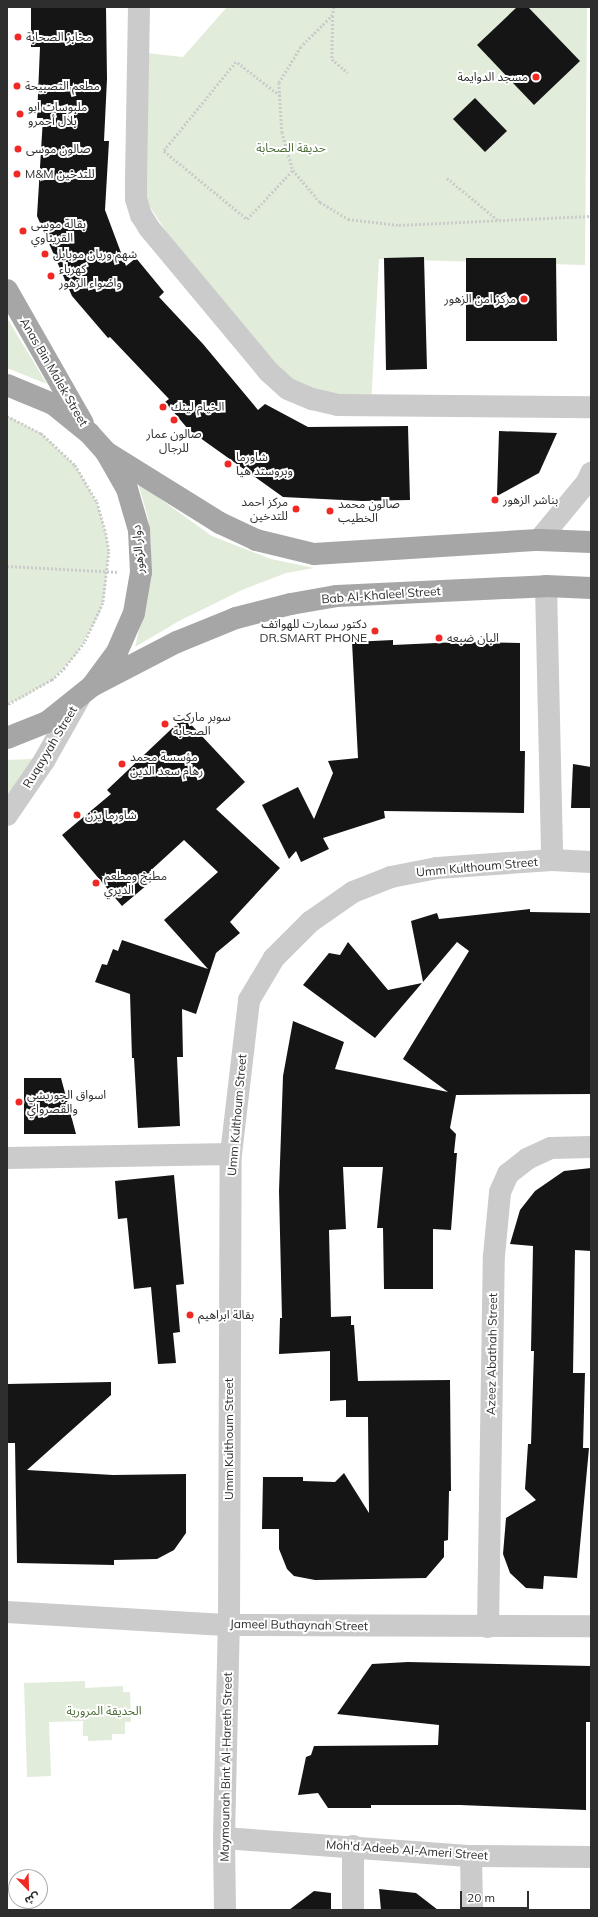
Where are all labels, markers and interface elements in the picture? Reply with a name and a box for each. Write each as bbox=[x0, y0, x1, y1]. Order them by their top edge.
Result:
place label: مخابز الصحابة bbox=[26, 30, 92, 44]
marker: مخابز الصحابة bbox=[13, 32, 23, 42]
place label: مسجد الدوايمة bbox=[457, 70, 528, 84]
marker: مسجد الدوايمة bbox=[531, 72, 541, 82]
place label: مطعم التصبيحة bbox=[25, 79, 100, 93]
marker: مطعم التصبيحة bbox=[12, 81, 22, 91]
place label: ملبوسات ابو بلال أحمرو bbox=[28, 100, 87, 128]
marker: ملبوسات ابو بلال أحمرو bbox=[15, 109, 25, 119]
park label: حديقة الصحابة bbox=[256, 141, 326, 155]
place label: صالون موسى bbox=[26, 142, 91, 156]
marker: صالون موسى bbox=[13, 144, 23, 154]
place label: M&M للتدخين bbox=[25, 167, 95, 181]
marker: M&M للتدخين bbox=[12, 169, 22, 179]
place label: بقالة موسى القريناوي bbox=[31, 217, 86, 245]
marker: بقالة موسى القريناوي bbox=[18, 226, 28, 236]
place label: شهم وريان موبايل bbox=[53, 247, 137, 261]
marker: شهم وريان موبايل bbox=[40, 249, 50, 259]
place label: كهرباء واضواء الزهور bbox=[59, 262, 122, 290]
marker: كهرباء واضواء الزهور bbox=[46, 271, 56, 281]
place label: مركز امن الزهور bbox=[444, 292, 516, 306]
marker: مركز امن الزهور bbox=[519, 294, 529, 304]
street label: Anas Bin Malek Street bbox=[17, 315, 91, 429]
place label: الخيام لينك bbox=[171, 400, 224, 414]
marker: الخيام لينك bbox=[158, 402, 168, 412]
marker: صالون عمار للرجال bbox=[169, 415, 179, 425]
place label: صالون عمار للرجال bbox=[146, 427, 202, 455]
place label: شاورما وبروستد هيا bbox=[236, 450, 293, 478]
marker: شاورما وبروستد هيا bbox=[223, 459, 233, 469]
place label: بناشر الزهور bbox=[503, 493, 558, 507]
place label: مركز احمد للتدخين bbox=[241, 495, 288, 523]
marker: بناشر الزهور bbox=[490, 495, 500, 505]
place label: صالون محمد الخطيب bbox=[338, 497, 400, 525]
marker: مركز احمد للتدخين bbox=[291, 504, 301, 514]
marker: صالون محمد الخطيب bbox=[325, 506, 335, 516]
street label: دوار الزهور bbox=[129, 524, 147, 574]
street label: Bab Al-Khaleel Street bbox=[321, 584, 441, 606]
place label: دكتور سمارت للهواتف DR.SMART PHONE bbox=[259, 617, 367, 645]
marker: دكتور سمارت للهواتف DR.SMART PHONE bbox=[370, 626, 380, 636]
place label: البان ضبعه bbox=[447, 631, 499, 645]
marker: البان ضبعه bbox=[434, 633, 444, 643]
street label: Ruqayyah Street bbox=[20, 703, 80, 791]
place label: سوبر ماركت الصحابة bbox=[173, 710, 231, 738]
marker: سوبر ماركت الصحابة bbox=[160, 719, 170, 729]
place label: مؤسسة محمد رهام سعد الدين bbox=[130, 750, 203, 778]
marker: مؤسسة محمد رهام سعد الدين bbox=[117, 759, 127, 769]
place label: شاورما يزن bbox=[85, 808, 137, 822]
marker: شاورما يزن bbox=[72, 810, 82, 820]
street label: Umm Kulthoum Street bbox=[416, 855, 538, 879]
place label: مطبخ ومطعم الديري bbox=[104, 869, 167, 897]
marker: مطبخ ومطعم الديري bbox=[91, 878, 101, 888]
street label: Umm Kulthoum Street bbox=[225, 1054, 249, 1176]
place label: اسواق الجوريشي والقصرواي bbox=[27, 1088, 106, 1116]
marker: اسواق الجوريشي والقصرواي bbox=[14, 1097, 24, 1107]
street label: Azeez Abathah Street bbox=[484, 1293, 500, 1415]
place label: بقالة ابراهيم bbox=[198, 1308, 254, 1322]
marker: بقالة ابراهيم bbox=[185, 1310, 195, 1320]
street label: Umm Kulthoum Street bbox=[222, 1378, 236, 1500]
street label: Jameel Buthaynah Street bbox=[230, 1617, 368, 1633]
street label: Maymounah Bint Al-Hareth Street bbox=[217, 1672, 235, 1862]
park label: الحديقة المرورية bbox=[67, 1704, 141, 1718]
street label: Moh'd Adeeb Al-Ameri Street bbox=[325, 1837, 489, 1863]
north arrow bbox=[8, 1869, 48, 1909]
scale bar bbox=[462, 1883, 531, 1909]
text: ش bbox=[23, 1890, 42, 1909]
text: 20 m bbox=[467, 1890, 495, 1905]

